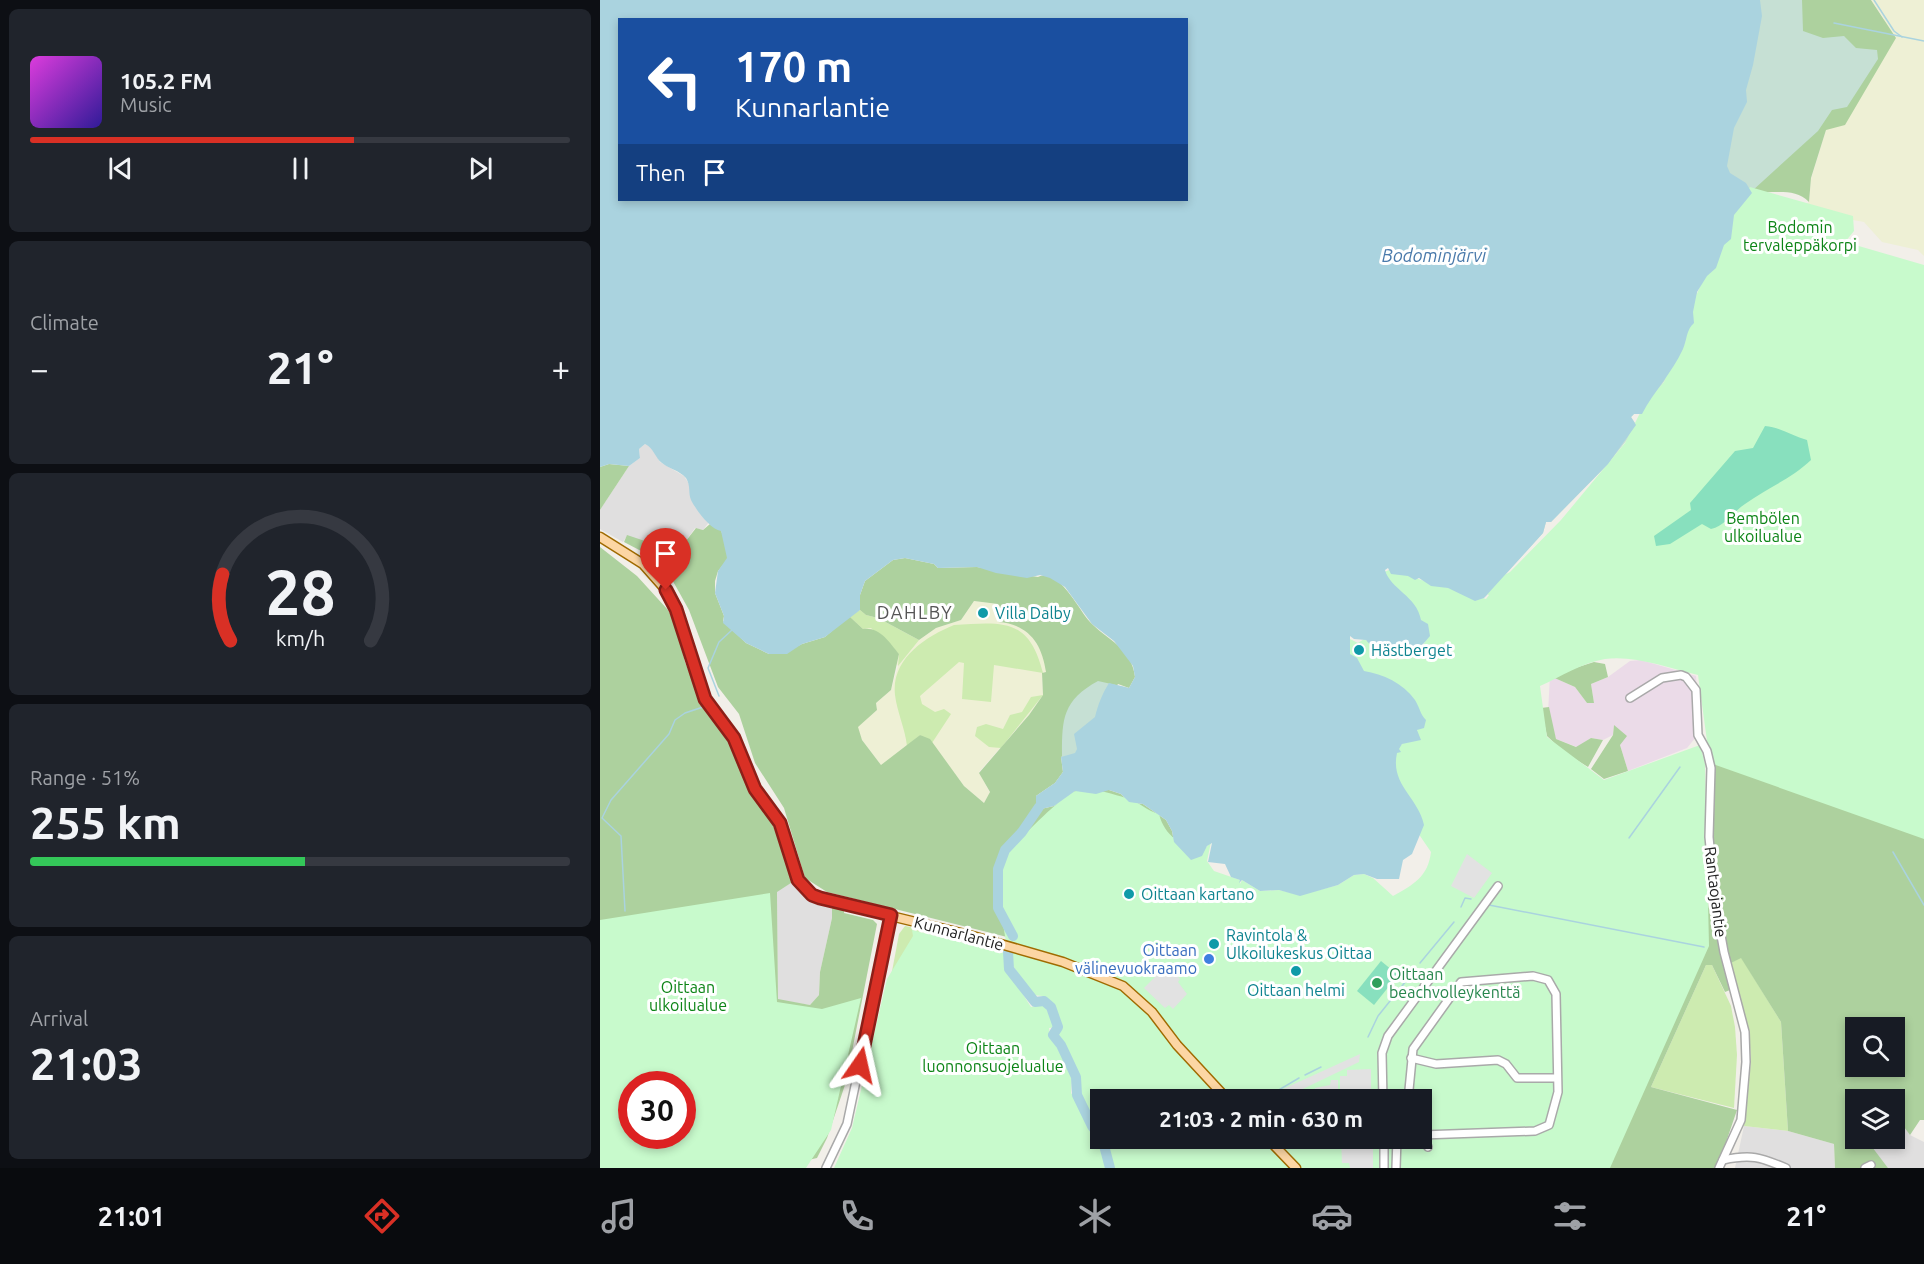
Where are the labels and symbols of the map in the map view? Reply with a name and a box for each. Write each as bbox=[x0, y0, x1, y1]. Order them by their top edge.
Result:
park label: Bodomin tervaleppäkorpi bbox=[1743, 218, 1857, 254]
water label: Bodominjärvi bbox=[1382, 245, 1487, 265]
park label: Bembölen ulkoilualue bbox=[1724, 509, 1802, 545]
pin bbox=[640, 528, 691, 590]
district label: DAHLBY bbox=[877, 602, 953, 622]
place label: Villa Dalby bbox=[995, 604, 1071, 622]
marker: Villa Dalby bbox=[976, 606, 990, 620]
place label: Hästberget bbox=[1371, 641, 1453, 659]
marker: Hästberget bbox=[1352, 643, 1366, 657]
street label: Rantaojantie bbox=[1701, 846, 1731, 938]
place label: Oittaan kartano bbox=[1141, 885, 1254, 903]
marker: Oittaan kartano bbox=[1122, 887, 1136, 901]
street label: Kunnarlantie bbox=[912, 912, 1006, 954]
place label: Ravintola & Ulkoilukeskus Oittaa bbox=[1226, 926, 1372, 962]
marker: Ravintola & Ulkoilukeskus Oittaa bbox=[1207, 937, 1221, 951]
place label: Oittaan välinevuokraamo bbox=[1075, 941, 1197, 977]
marker: Oittaan välinevuokraamo bbox=[1202, 952, 1216, 966]
marker: Oittaan helmi bbox=[1289, 964, 1303, 978]
place label: Oittaan beachvolleykenttä bbox=[1389, 965, 1521, 1001]
marker: Oittaan beachvolleykenttä bbox=[1370, 976, 1384, 990]
park label: Oittaan ulkoilualue bbox=[649, 978, 727, 1014]
place label: Oittaan helmi bbox=[1247, 981, 1345, 999]
position arrow bbox=[828, 1033, 892, 1097]
park label: Oittaan luonnonsuojelualue bbox=[922, 1039, 1064, 1075]
speed limit sign: 30 bbox=[618, 1071, 696, 1149]

